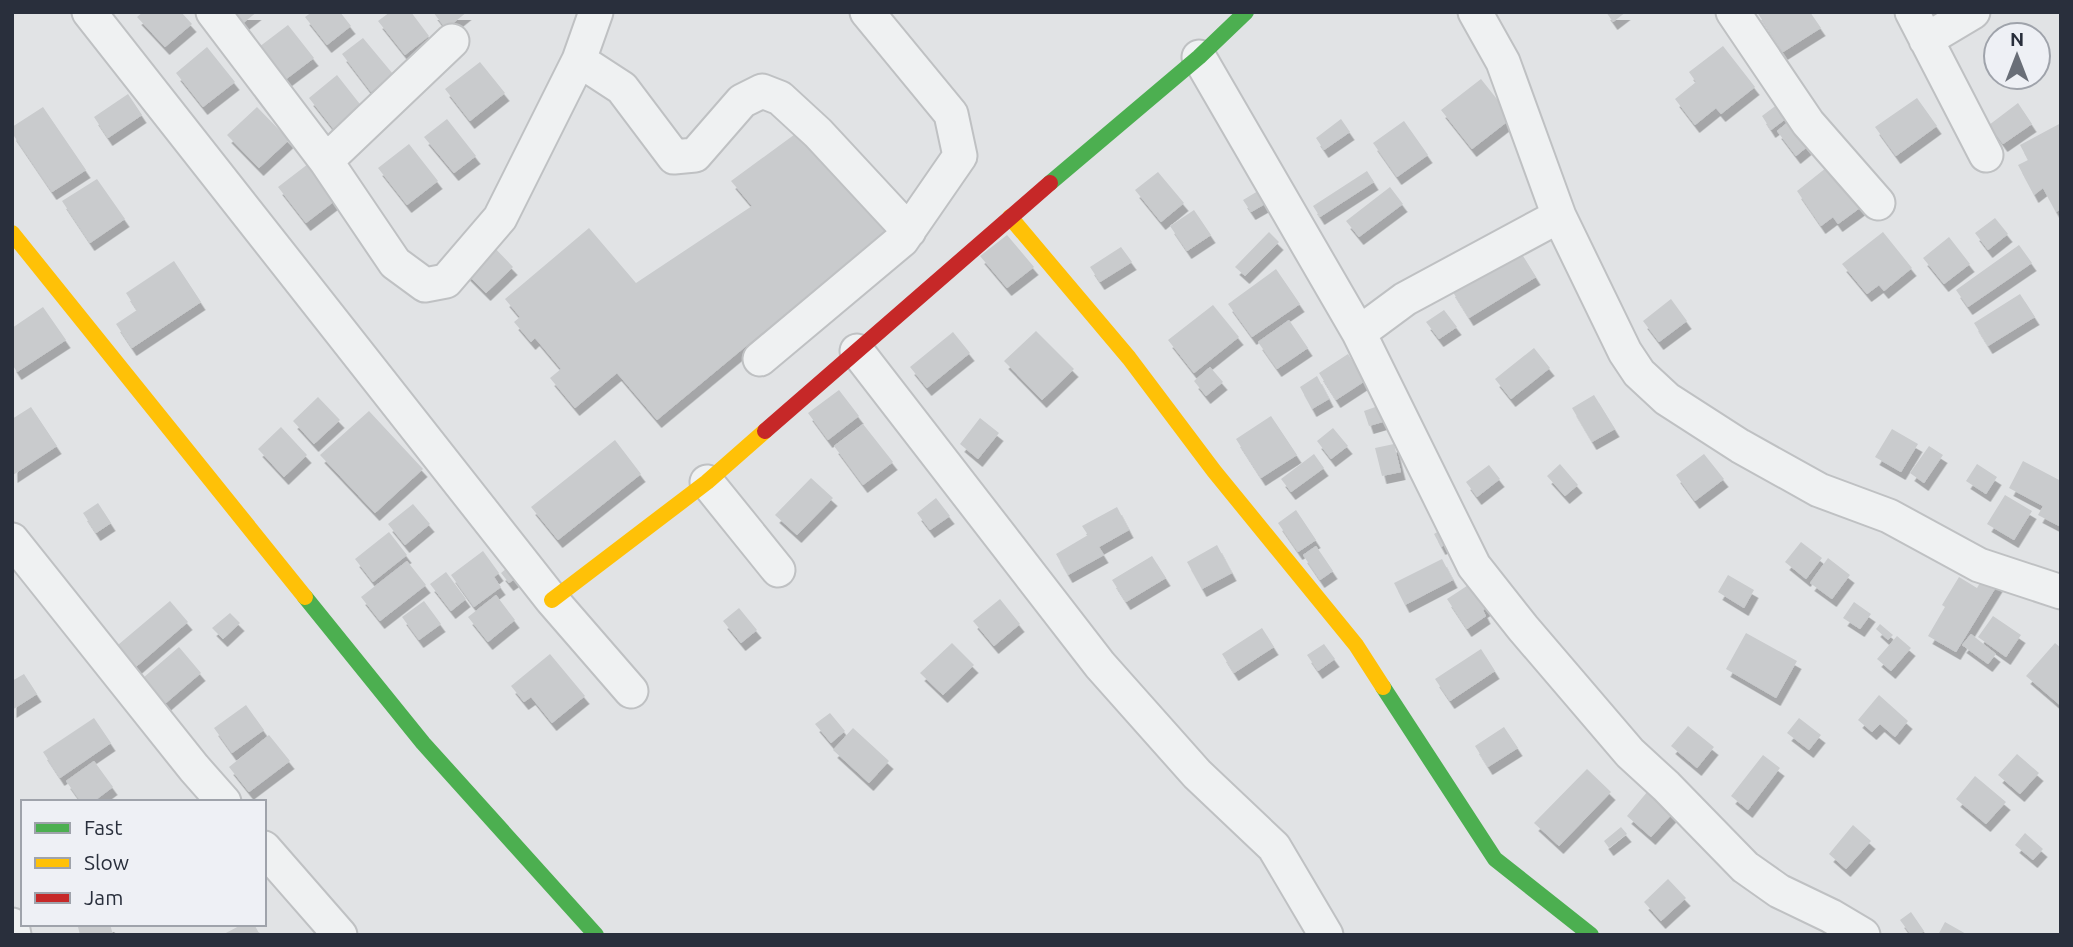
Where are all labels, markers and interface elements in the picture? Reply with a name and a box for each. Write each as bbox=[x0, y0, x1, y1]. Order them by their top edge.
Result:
north arrow bbox=[1982, 21, 2052, 91]
text: N bbox=[2010, 28, 2024, 50]
legend bbox=[21, 800, 266, 926]
text: Fast bbox=[84, 815, 122, 839]
text: Slow bbox=[84, 850, 129, 874]
text: Jam bbox=[84, 885, 123, 909]

